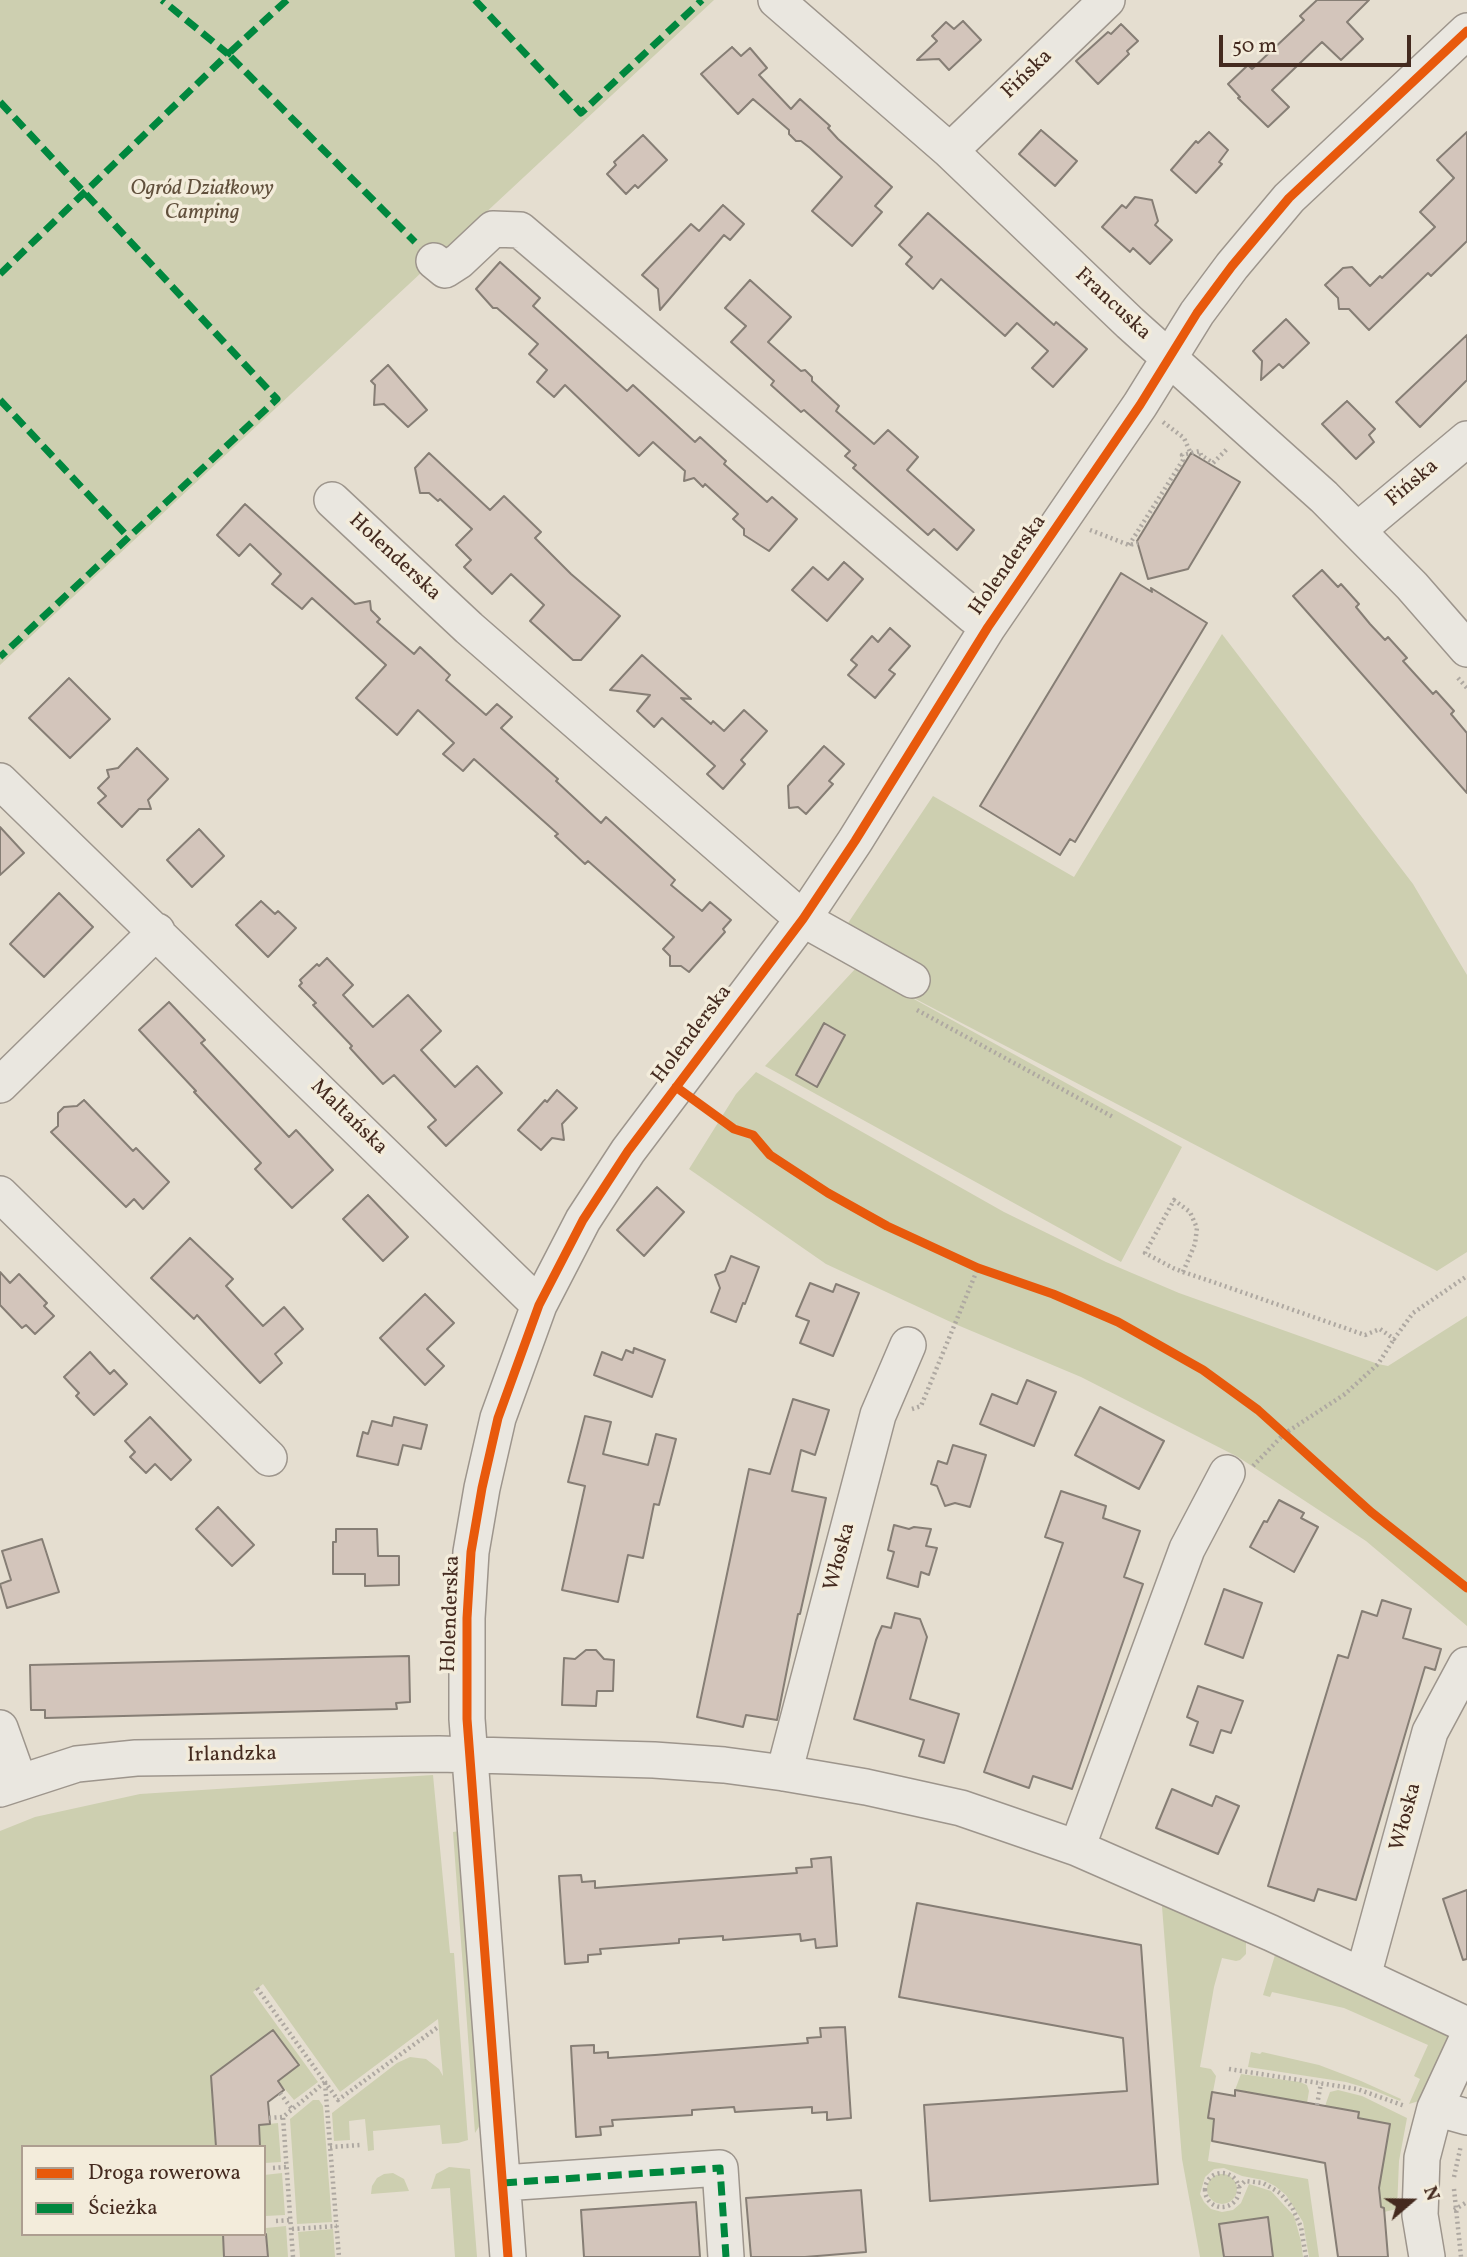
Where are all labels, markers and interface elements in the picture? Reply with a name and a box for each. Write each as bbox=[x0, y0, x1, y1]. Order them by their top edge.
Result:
scale bar bbox=[1222, 21, 1414, 65]
text: 50 m bbox=[1232, 32, 1277, 61]
street label: Fińska bbox=[997, 45, 1059, 105]
park label: Ogród Działkowy Camping bbox=[130, 177, 274, 227]
street label: Francuska bbox=[1069, 263, 1155, 347]
street label: Fińska bbox=[1382, 455, 1444, 513]
street label: Holenderska bbox=[343, 509, 445, 607]
street label: Holenderska bbox=[965, 511, 1053, 621]
street label: Holenderska bbox=[648, 981, 738, 1089]
street label: Maltańska bbox=[304, 1075, 392, 1161]
street label: Włoska bbox=[820, 1520, 862, 1594]
street label: Holenderska bbox=[437, 1555, 467, 1673]
street label: Irlandzka bbox=[187, 1743, 277, 1769]
street label: Włoska bbox=[1386, 1780, 1428, 1854]
legend bbox=[21, 2145, 266, 2236]
text: Droga rowerowa bbox=[88, 2159, 241, 2188]
north arrow bbox=[1376, 2166, 1446, 2236]
text: N bbox=[1416, 2183, 1445, 2205]
text: Ścieżka bbox=[88, 2194, 158, 2223]

